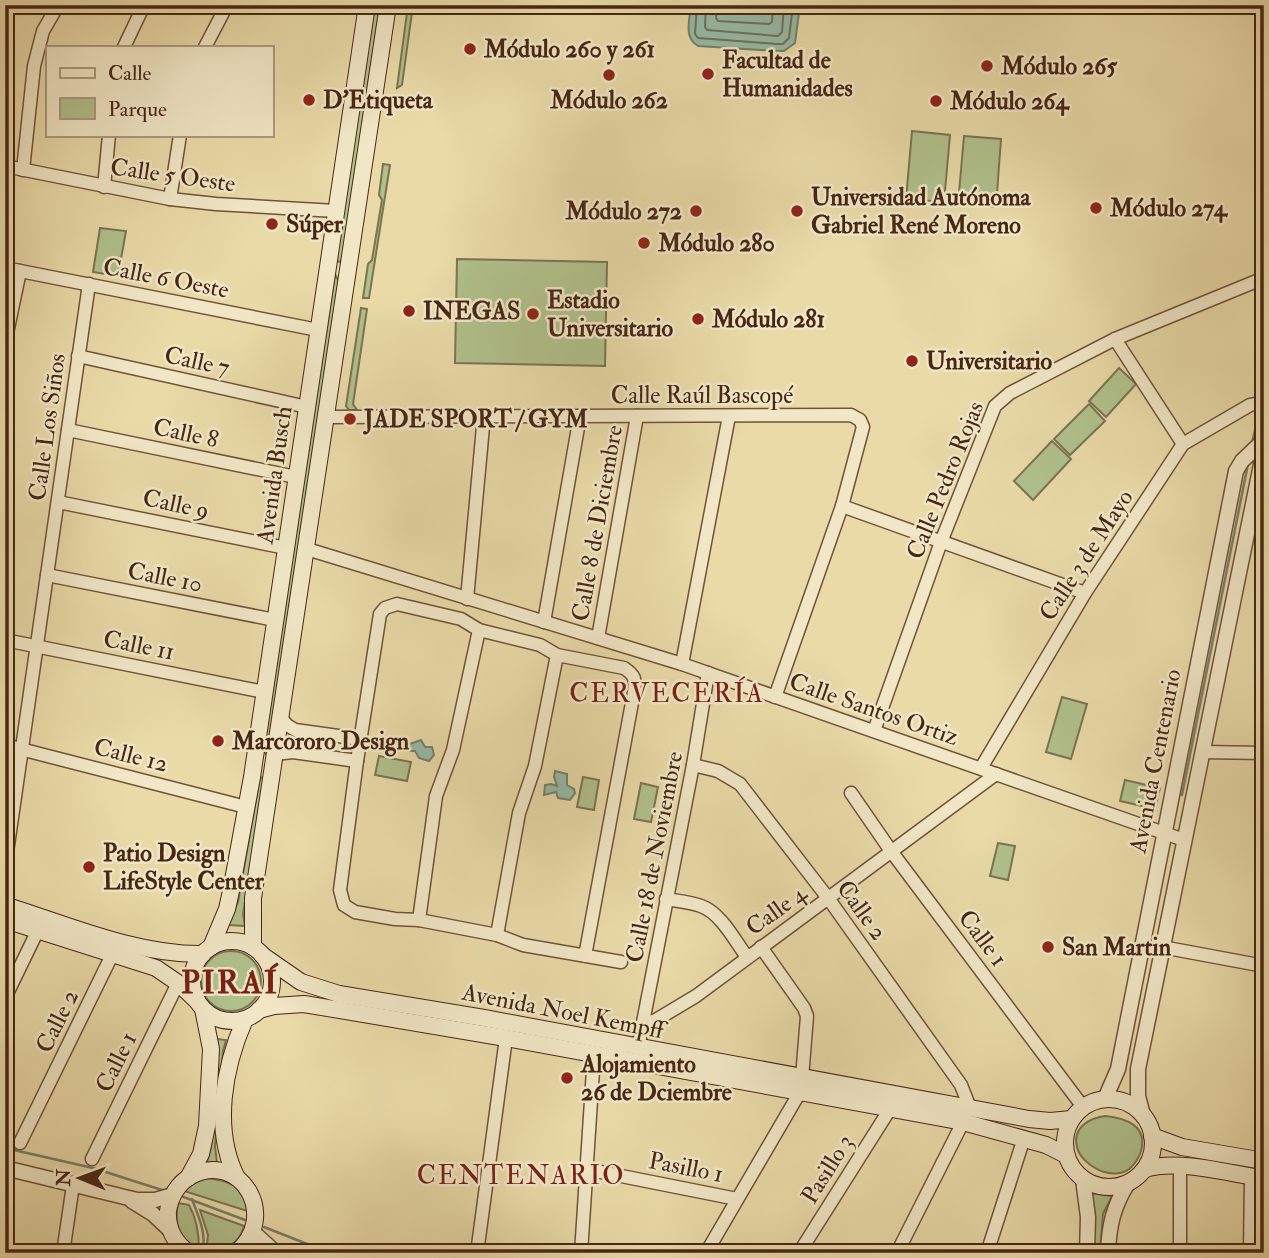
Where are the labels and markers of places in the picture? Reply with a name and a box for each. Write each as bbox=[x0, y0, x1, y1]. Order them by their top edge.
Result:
place label: Módulo 260 y 261 bbox=[483, 34, 655, 65]
marker: Módulo 260 y 261 bbox=[462, 41, 478, 57]
place label: Facultad de Humanidades bbox=[722, 45, 853, 104]
place label: Módulo 265 bbox=[1000, 51, 1117, 82]
marker: Módulo 265 bbox=[979, 58, 995, 74]
marker: Facultad de Humanidades bbox=[700, 66, 716, 82]
marker: Módulo 262 bbox=[601, 67, 617, 83]
place label: D'Etiqueta bbox=[323, 85, 434, 116]
place label: Módulo 262 bbox=[549, 85, 668, 116]
place label: Módulo 264 bbox=[949, 86, 1070, 117]
marker: D'Etiqueta bbox=[301, 92, 317, 108]
marker: Módulo 264 bbox=[928, 93, 944, 109]
place label: Universidad Autónoma Gabriel René Moreno bbox=[811, 182, 1032, 241]
place label: Módulo 274 bbox=[1109, 193, 1229, 224]
place label: Módulo 272 bbox=[565, 196, 682, 227]
marker: Módulo 274 bbox=[1088, 200, 1104, 216]
marker: Módulo 272 bbox=[688, 203, 704, 219]
marker: Universidad Autónoma Gabriel René Moreno bbox=[789, 203, 805, 219]
place label: Súper bbox=[286, 209, 344, 240]
marker: Súper bbox=[264, 216, 280, 232]
place label: Módulo 280 bbox=[657, 228, 775, 259]
marker: Módulo 280 bbox=[636, 235, 652, 251]
place label: Estadio Universitario bbox=[547, 285, 674, 344]
place label: INEGAS bbox=[423, 296, 520, 327]
marker: INEGAS bbox=[401, 303, 417, 319]
place label: Módulo 281 bbox=[711, 304, 825, 335]
marker: Estadio Universitario bbox=[525, 306, 541, 322]
marker: Módulo 281 bbox=[690, 311, 706, 327]
place label: Universitario bbox=[926, 346, 1053, 377]
marker: Universitario bbox=[904, 353, 920, 369]
place label: JADE SPORT / GYM bbox=[363, 404, 588, 435]
marker: JADE SPORT / GYM bbox=[342, 411, 358, 427]
place label: Marcororo Design bbox=[231, 726, 410, 757]
marker: Marcororo Design bbox=[210, 733, 226, 749]
place label: Patio Design LifeStyle Center bbox=[103, 838, 265, 897]
marker: Patio Design LifeStyle Center bbox=[81, 859, 97, 875]
place label: San Martin bbox=[1062, 932, 1172, 963]
marker: San Martin bbox=[1040, 939, 1056, 955]
place label: Alojamiento 26 de Dciembre bbox=[580, 1049, 732, 1108]
marker: Alojamiento 26 de Dciembre bbox=[559, 1070, 575, 1086]

